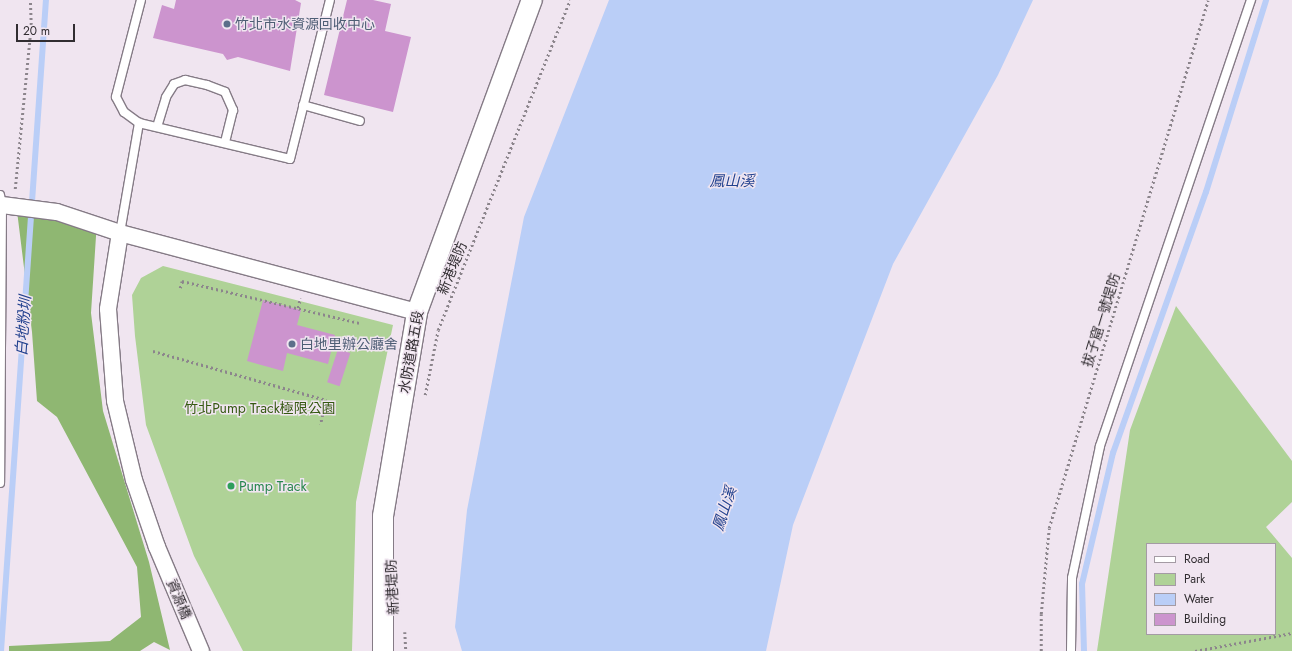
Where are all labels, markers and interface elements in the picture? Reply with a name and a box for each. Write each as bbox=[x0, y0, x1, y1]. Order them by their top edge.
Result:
scale bar bbox=[18, 16, 77, 42]
place label: 竹北市水資源回收中心 bbox=[235, 16, 375, 32]
marker: 竹北市水資源回收中心 bbox=[222, 19, 232, 29]
text: 20 m bbox=[23, 22, 50, 40]
water label: 鳳山溪 bbox=[710, 173, 754, 191]
street label: 新港堤防 bbox=[434, 239, 470, 297]
street label: 拔子窟一號堤防 bbox=[1079, 271, 1123, 369]
water label: 白地粉圳 bbox=[13, 295, 35, 357]
street label: 水防道路五段 bbox=[395, 309, 427, 395]
place label: 白地里辦公廳舍 bbox=[300, 336, 398, 352]
marker: 白地里辦公廳舍 bbox=[287, 339, 297, 349]
park label: 竹北Pump Track極限公園 bbox=[184, 400, 336, 416]
place label: Pump Track bbox=[239, 478, 307, 494]
marker: Pump Track bbox=[226, 481, 236, 491]
water label: 鳳山溪 bbox=[709, 485, 741, 533]
legend bbox=[1146, 543, 1276, 635]
text: Road bbox=[1184, 550, 1210, 568]
street label: 新港堤防 bbox=[382, 559, 402, 615]
text: Park bbox=[1184, 570, 1205, 588]
street label: 資源橋 bbox=[163, 576, 195, 622]
text: Water bbox=[1184, 590, 1214, 608]
text: Building bbox=[1184, 610, 1226, 628]

